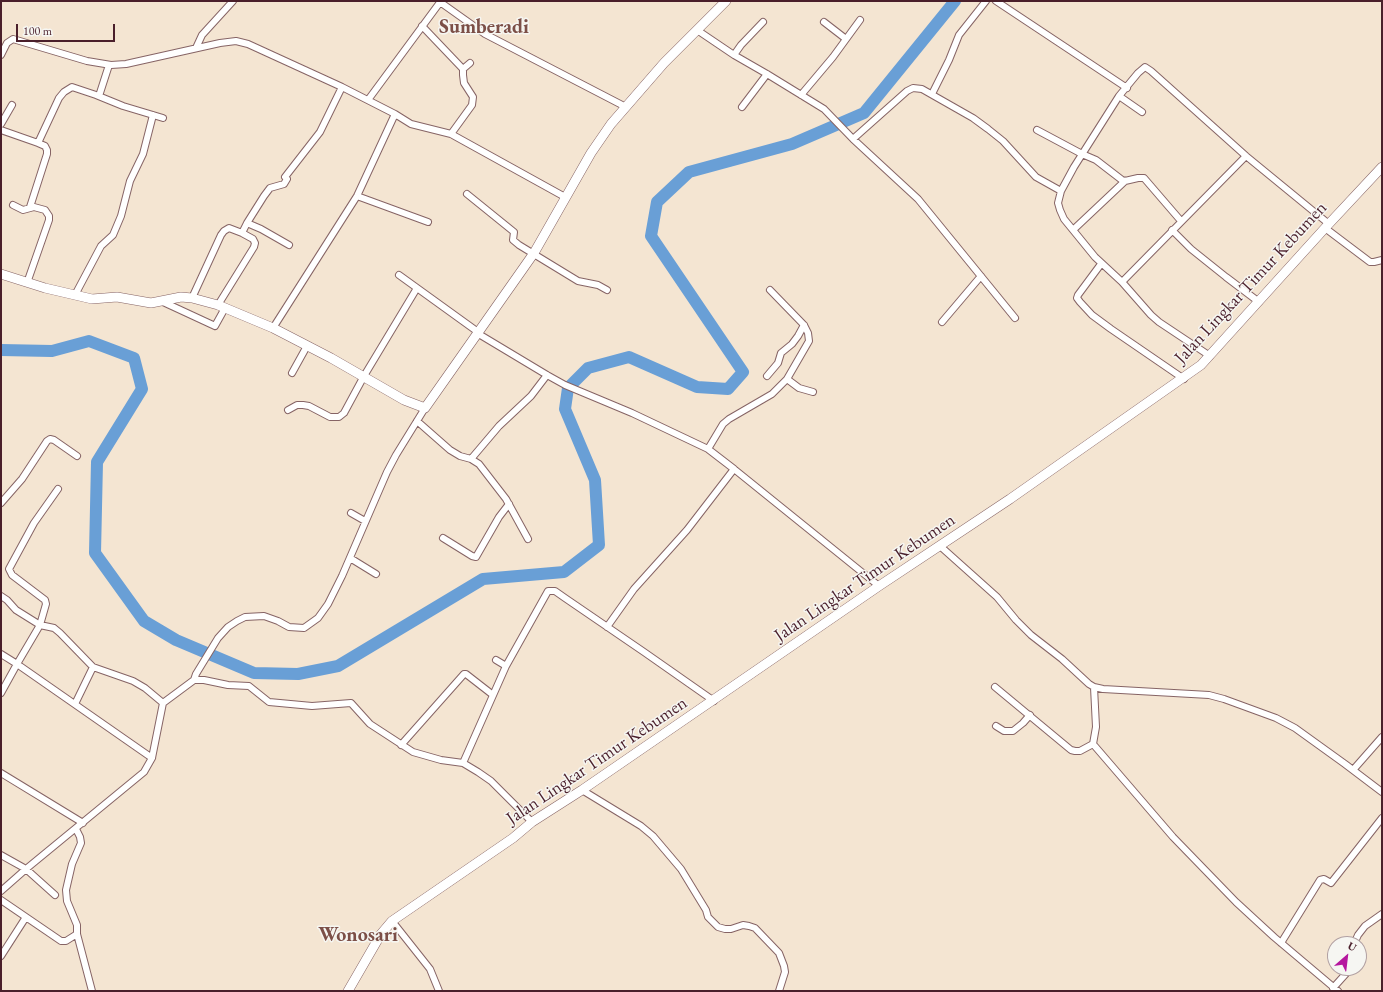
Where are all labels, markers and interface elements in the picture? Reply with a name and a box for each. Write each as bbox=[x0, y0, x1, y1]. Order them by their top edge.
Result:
scale bar bbox=[18, 16, 117, 42]
district label: Sumberadi bbox=[439, 16, 529, 40]
text: 100 m bbox=[23, 23, 52, 39]
street label: Jalan Lingkar Timur Kebumen bbox=[1170, 198, 1332, 368]
street label: Jalan Lingkar Timur Kebumen bbox=[770, 509, 960, 647]
street label: Jalan Lingkar Timur Kebumen bbox=[502, 692, 692, 830]
district label: Wonosari bbox=[318, 924, 398, 948]
north arrow bbox=[1327, 936, 1367, 976]
text: U bbox=[1345, 938, 1359, 954]

